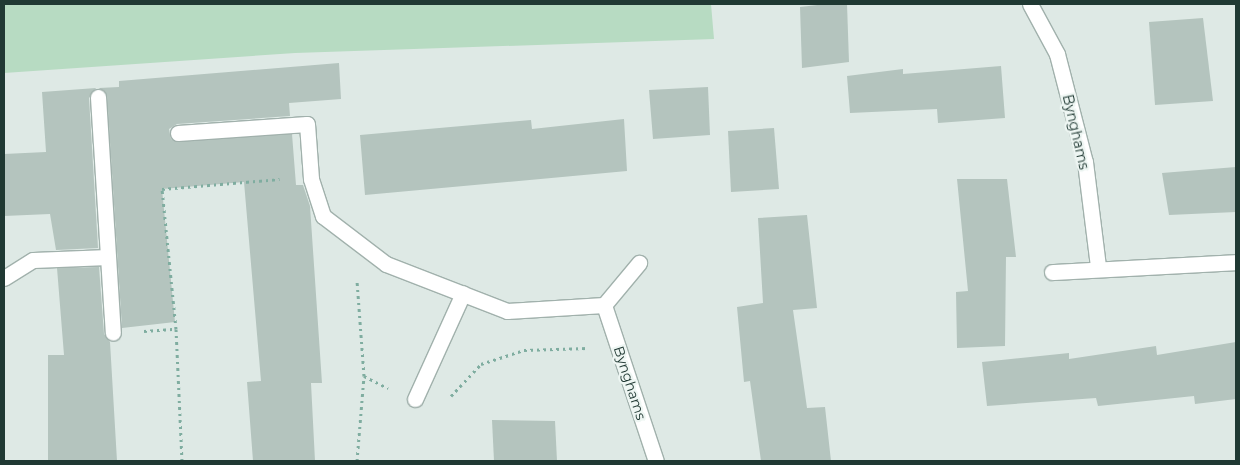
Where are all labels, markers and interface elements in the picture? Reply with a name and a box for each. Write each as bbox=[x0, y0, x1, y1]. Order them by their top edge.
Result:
street label: Bynghams bbox=[1059, 93, 1093, 171]
street label: Bynghams bbox=[610, 344, 650, 422]

